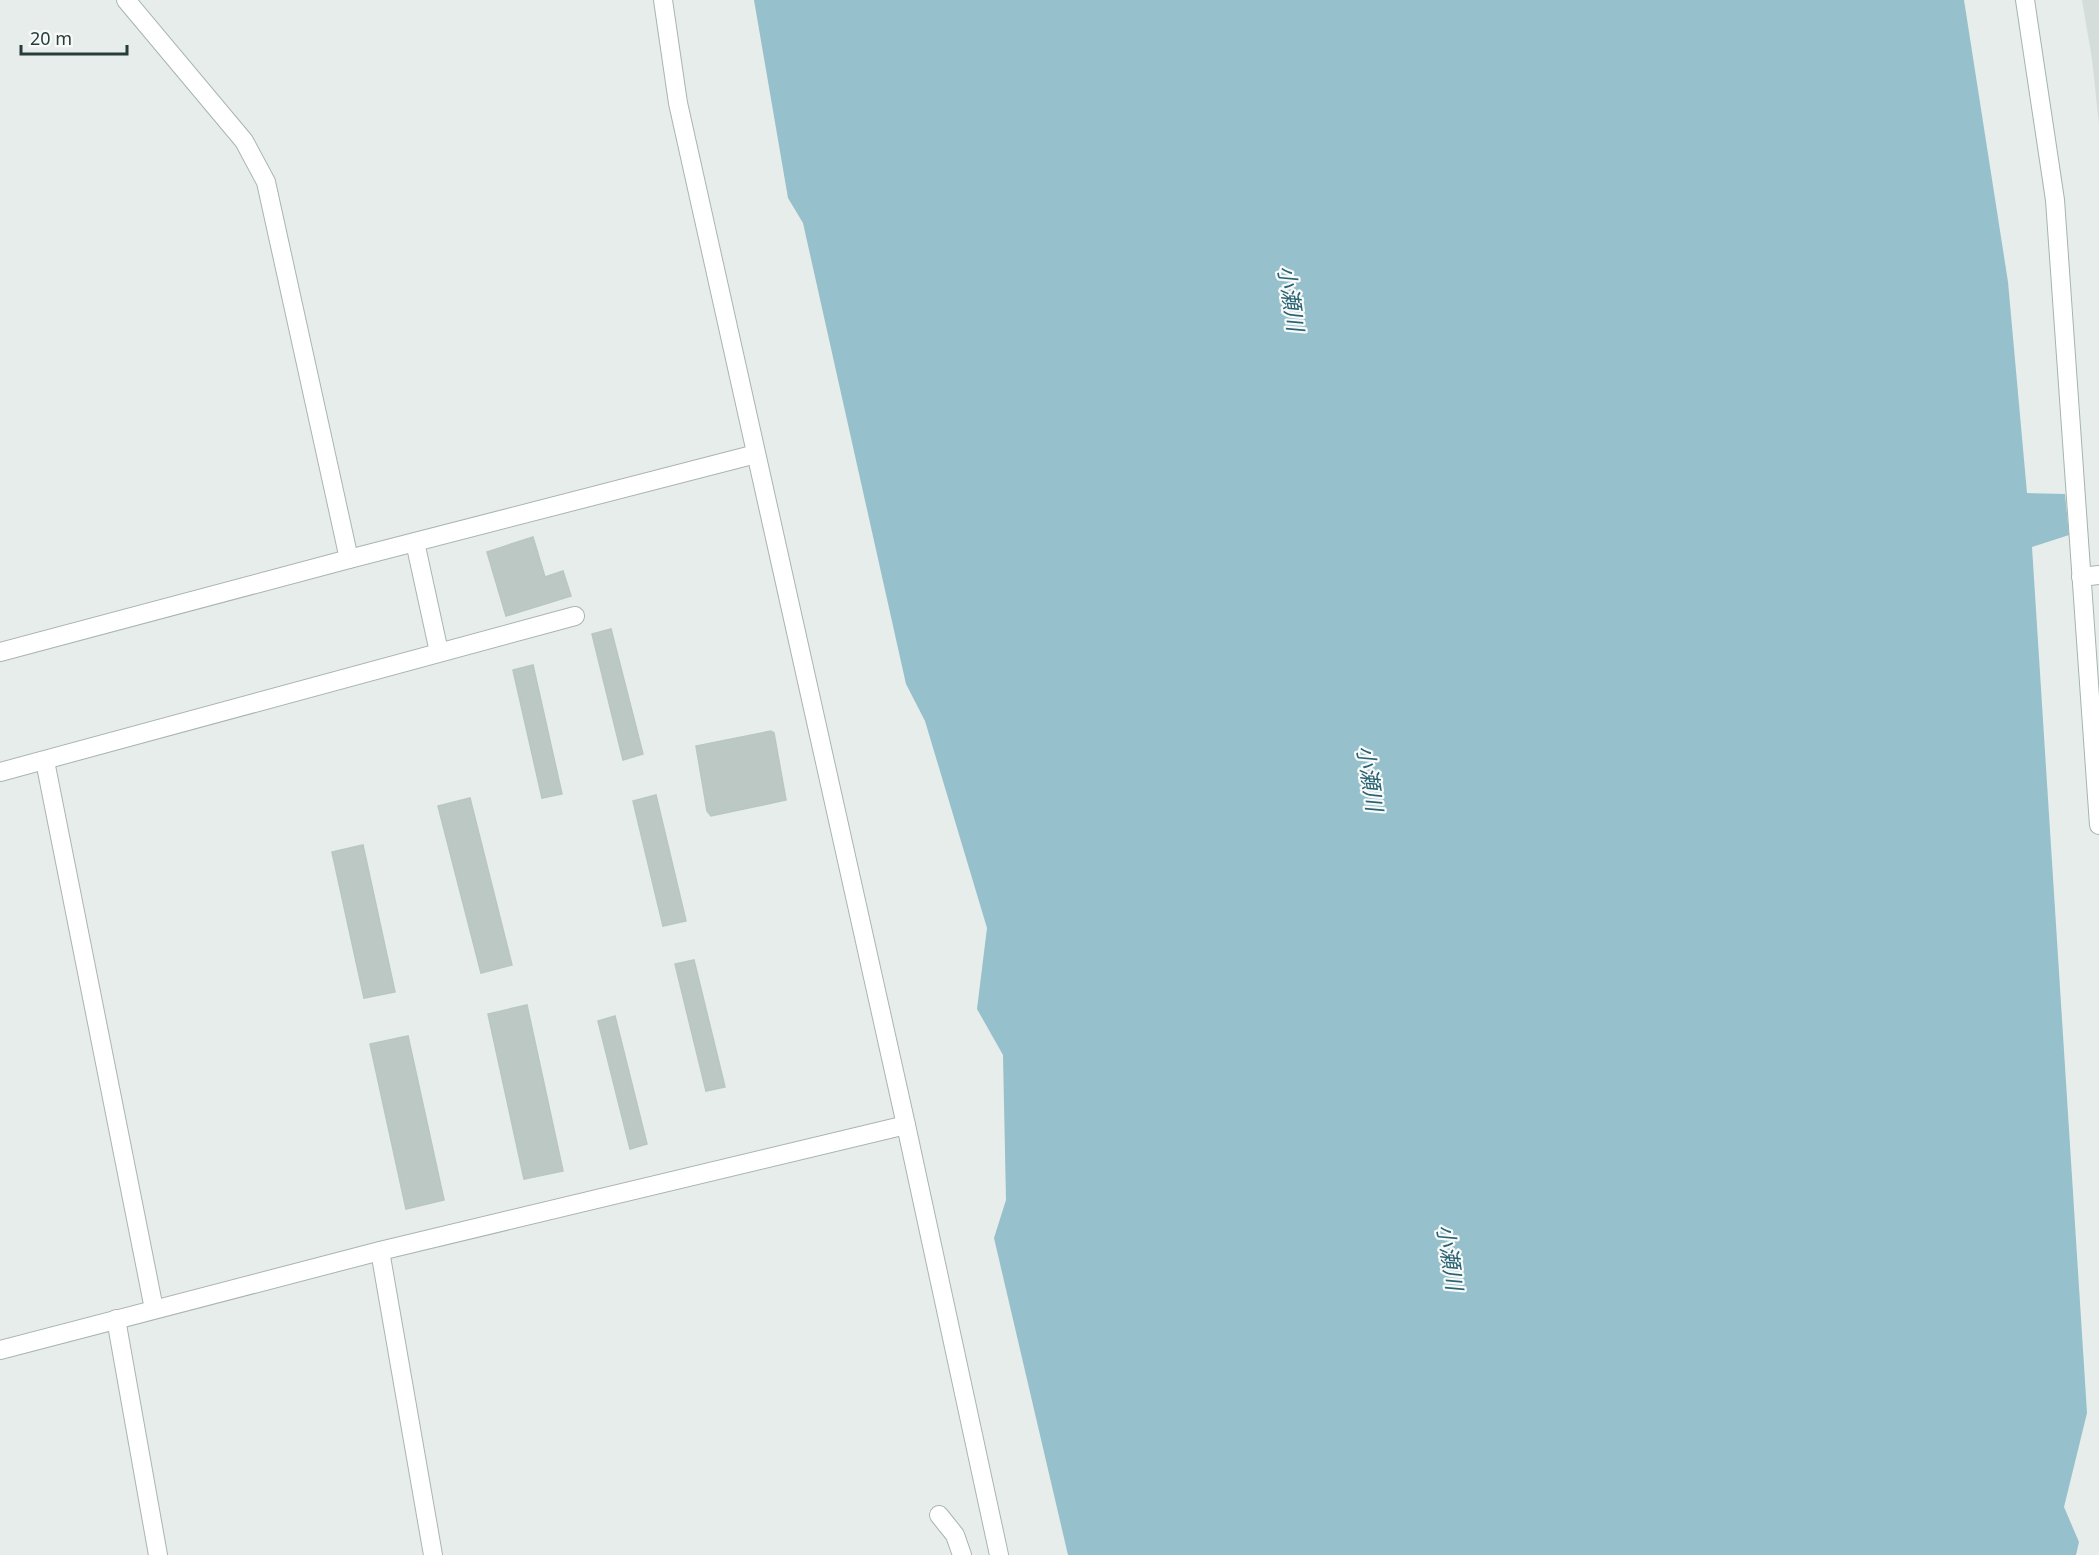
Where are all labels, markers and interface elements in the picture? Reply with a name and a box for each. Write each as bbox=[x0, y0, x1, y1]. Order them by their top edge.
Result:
scale bar bbox=[21, 18, 128, 56]
text: 20 m bbox=[30, 26, 72, 50]
water label: 小瀬川 bbox=[1272, 263, 1312, 335]
water label: 小瀬川 bbox=[1351, 743, 1391, 815]
water label: 小瀬川 bbox=[1431, 1222, 1471, 1294]

